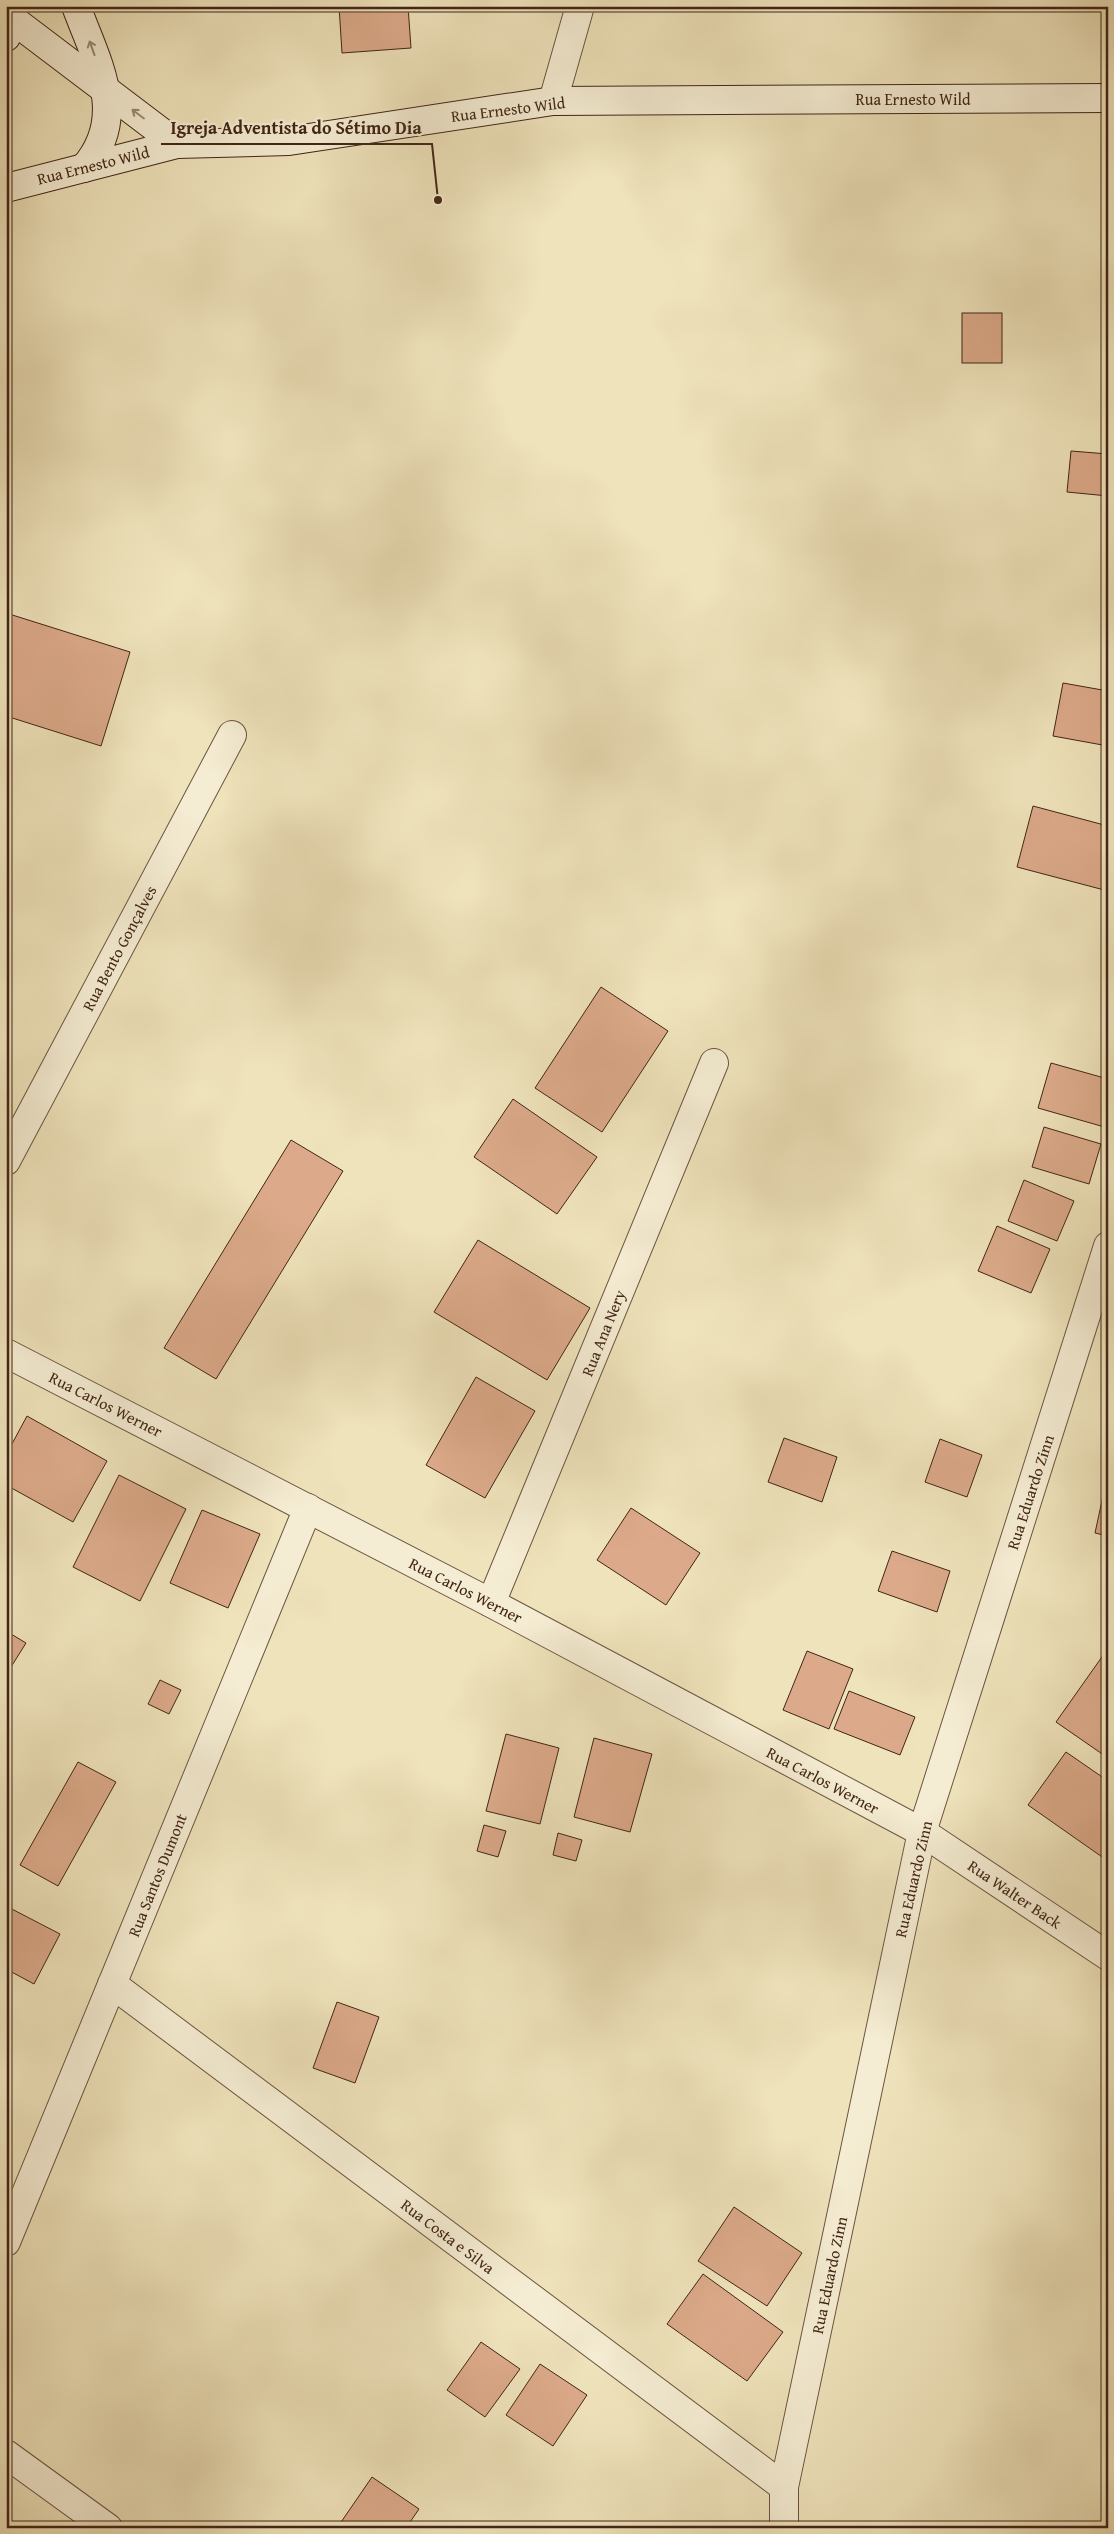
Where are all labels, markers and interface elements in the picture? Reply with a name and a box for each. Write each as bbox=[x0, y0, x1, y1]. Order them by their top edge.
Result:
one-way arrow bbox=[87, 41, 96, 57]
street label: Rua Ernesto Wild bbox=[856, 87, 971, 111]
street label: Rua Ernesto Wild bbox=[449, 90, 567, 128]
one-way arrow bbox=[132, 109, 145, 120]
callout: Igreja Adventista do Sétimo Dia bbox=[161, 111, 432, 144]
text: Igreja Adventista do Sétimo Dia bbox=[170, 114, 422, 141]
street label: Rua Ernesto Wild bbox=[34, 139, 152, 191]
street label: Rua Bento Gonçalves bbox=[76, 881, 162, 1015]
street label: Rua Ana Nery bbox=[575, 1286, 631, 1380]
street label: Rua Carlos Werner bbox=[45, 1365, 167, 1443]
street label: Rua Eduardo Zinn bbox=[1000, 1431, 1060, 1552]
street label: Rua Carlos Werner bbox=[405, 1551, 527, 1629]
street label: Rua Carlos Werner bbox=[762, 1740, 884, 1820]
street label: Rua Santos Dumont bbox=[121, 1809, 193, 1940]
street label: Rua Eduardo Zinn bbox=[888, 1818, 938, 1940]
street label: Rua Walter Back bbox=[963, 1854, 1068, 1935]
street label: Rua Costa e Silva bbox=[396, 2193, 500, 2280]
street label: Rua Eduardo Zinn bbox=[805, 2214, 853, 2336]

